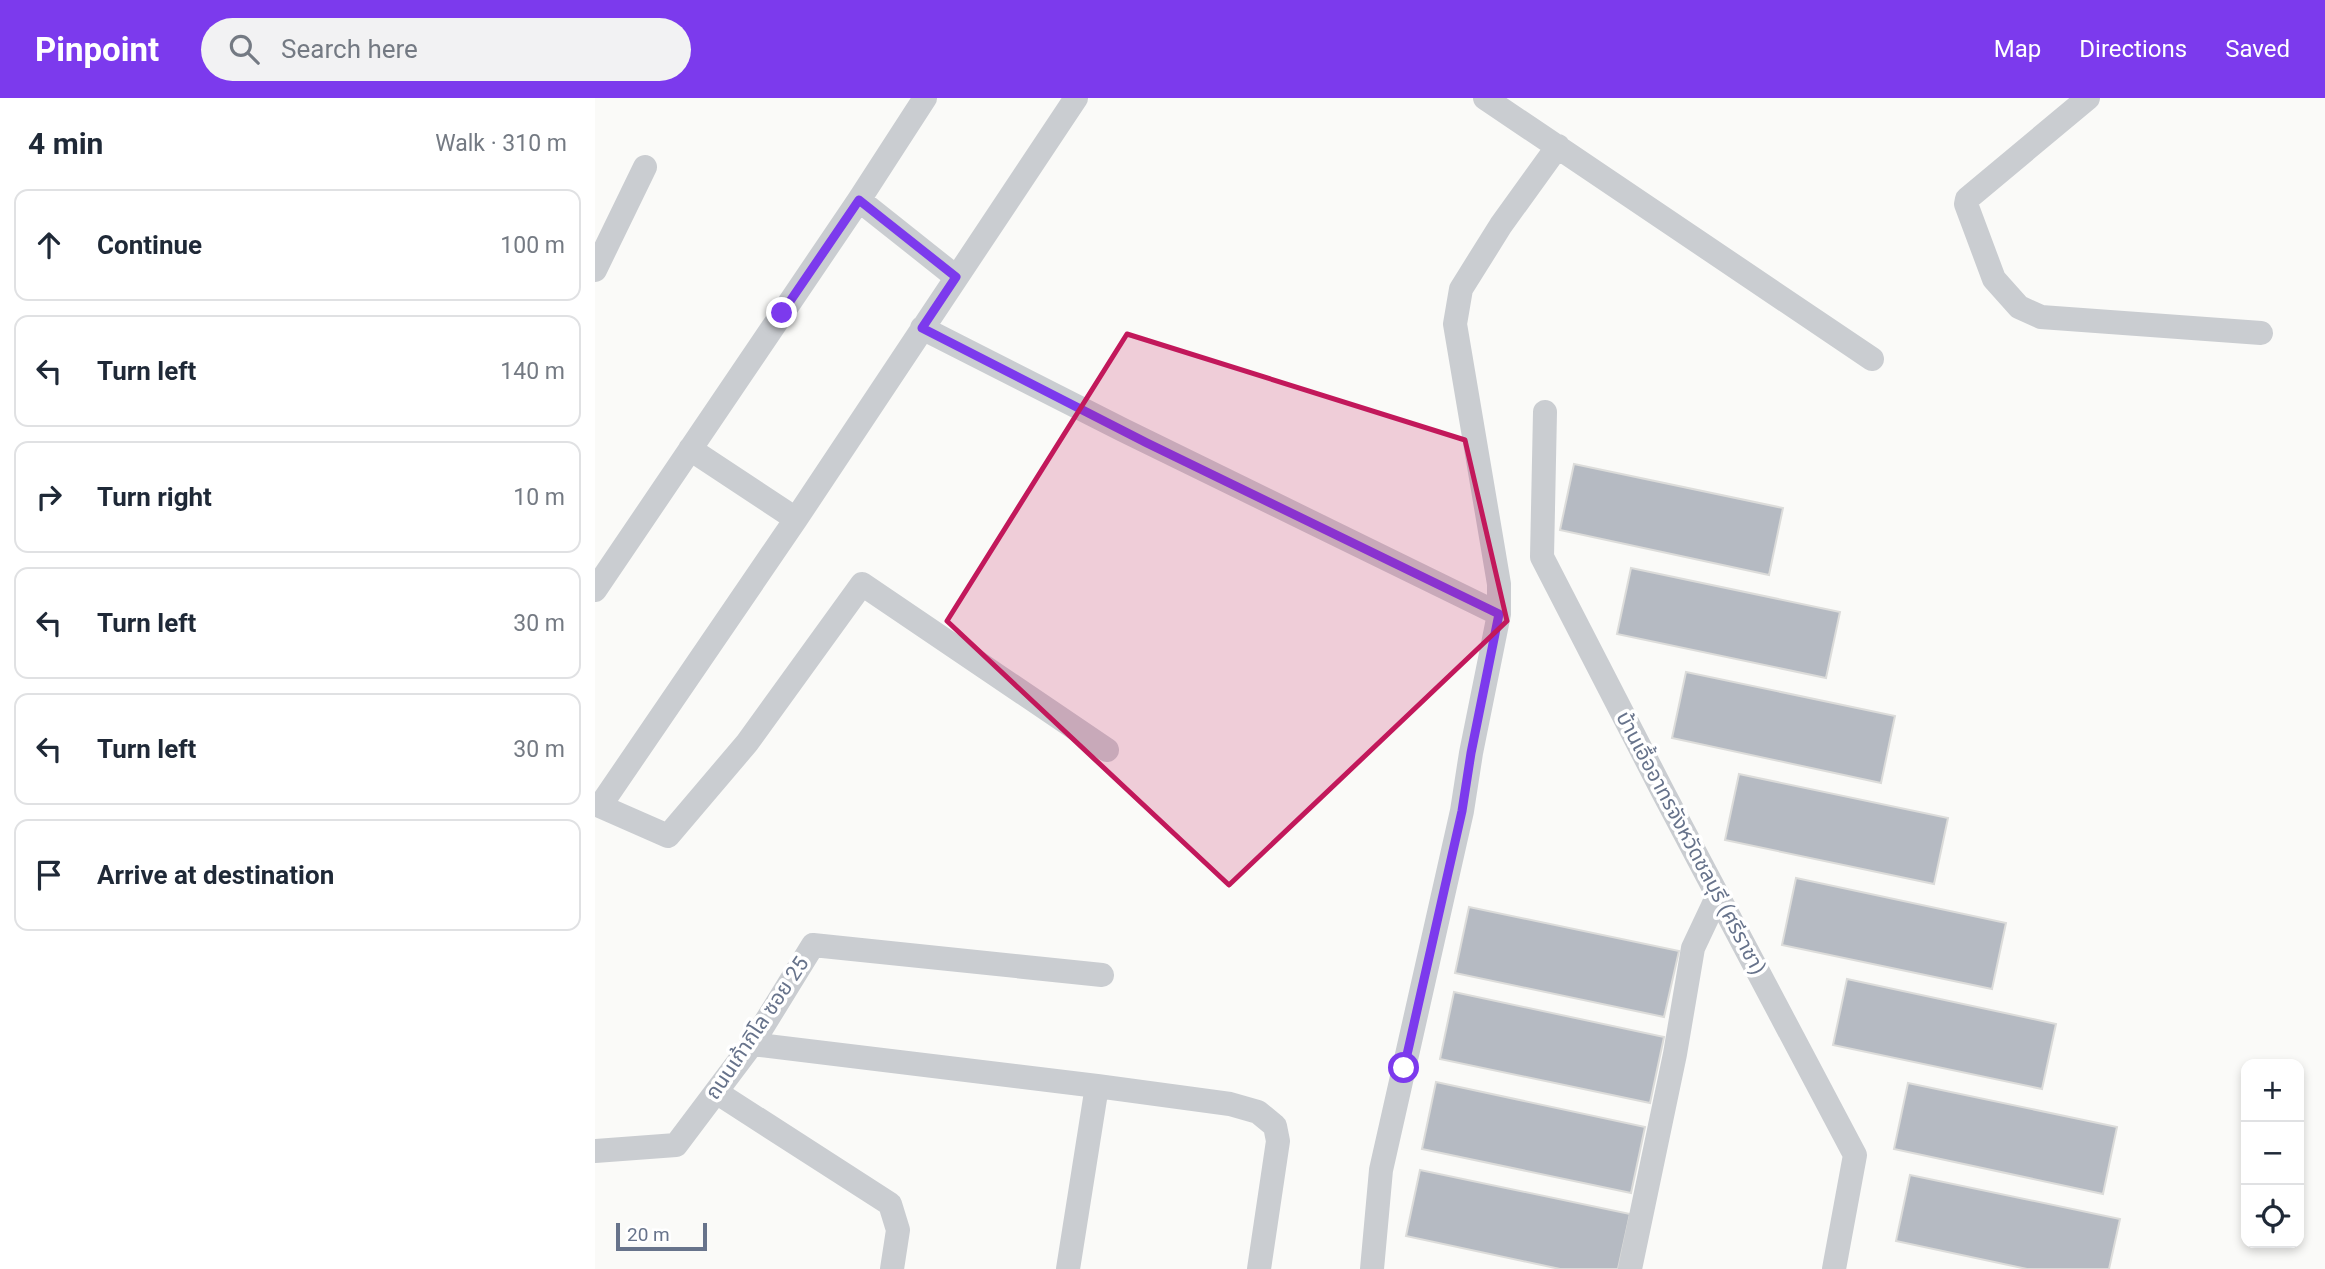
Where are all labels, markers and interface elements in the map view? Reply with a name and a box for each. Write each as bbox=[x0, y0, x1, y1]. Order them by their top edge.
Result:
search box bbox=[201, 18, 691, 81]
text: Pinpoint bbox=[35, 30, 159, 69]
icon: search bbox=[225, 30, 263, 68]
text: Search here bbox=[281, 34, 418, 64]
text: Map bbox=[1994, 35, 2041, 63]
text: Directions bbox=[2079, 35, 2187, 63]
text: Saved bbox=[2225, 35, 2290, 63]
text: 4 min bbox=[28, 126, 103, 161]
text: Walk · 310 m bbox=[435, 130, 567, 157]
icon: ahead bbox=[30, 226, 68, 264]
text: Continue bbox=[97, 230, 202, 260]
text: 100 m bbox=[500, 232, 565, 259]
route end bbox=[766, 297, 797, 328]
icon: left bbox=[30, 352, 68, 390]
text: Turn left bbox=[97, 356, 196, 386]
text: 140 m bbox=[500, 358, 565, 385]
icon: right bbox=[30, 478, 68, 516]
text: Turn right bbox=[97, 482, 212, 512]
text: 10 m bbox=[513, 484, 565, 511]
icon: left bbox=[30, 604, 68, 642]
text: Turn left bbox=[97, 608, 196, 638]
text: 30 m bbox=[513, 610, 565, 637]
street label: บ้านเอื้ออาทรจังหวัดชลบุรี (ศรีราชา) bbox=[1610, 706, 1773, 979]
icon: left bbox=[30, 730, 68, 768]
text: Turn left bbox=[97, 734, 196, 764]
text: 30 m bbox=[513, 736, 565, 763]
icon: arrive bbox=[30, 856, 68, 894]
text: Arrive at destination bbox=[97, 860, 334, 890]
street label: ถนนเก้ากิโล ซอย 25 bbox=[700, 952, 814, 1104]
route start bbox=[1388, 1052, 1419, 1083]
map controls bbox=[2241, 1059, 2304, 1248]
button: + bbox=[2241, 1059, 2304, 1122]
button: − bbox=[2241, 1122, 2304, 1185]
button: locate bbox=[2241, 1185, 2304, 1248]
scale bar bbox=[616, 1220, 707, 1252]
text: 20 m bbox=[627, 1223, 670, 1246]

